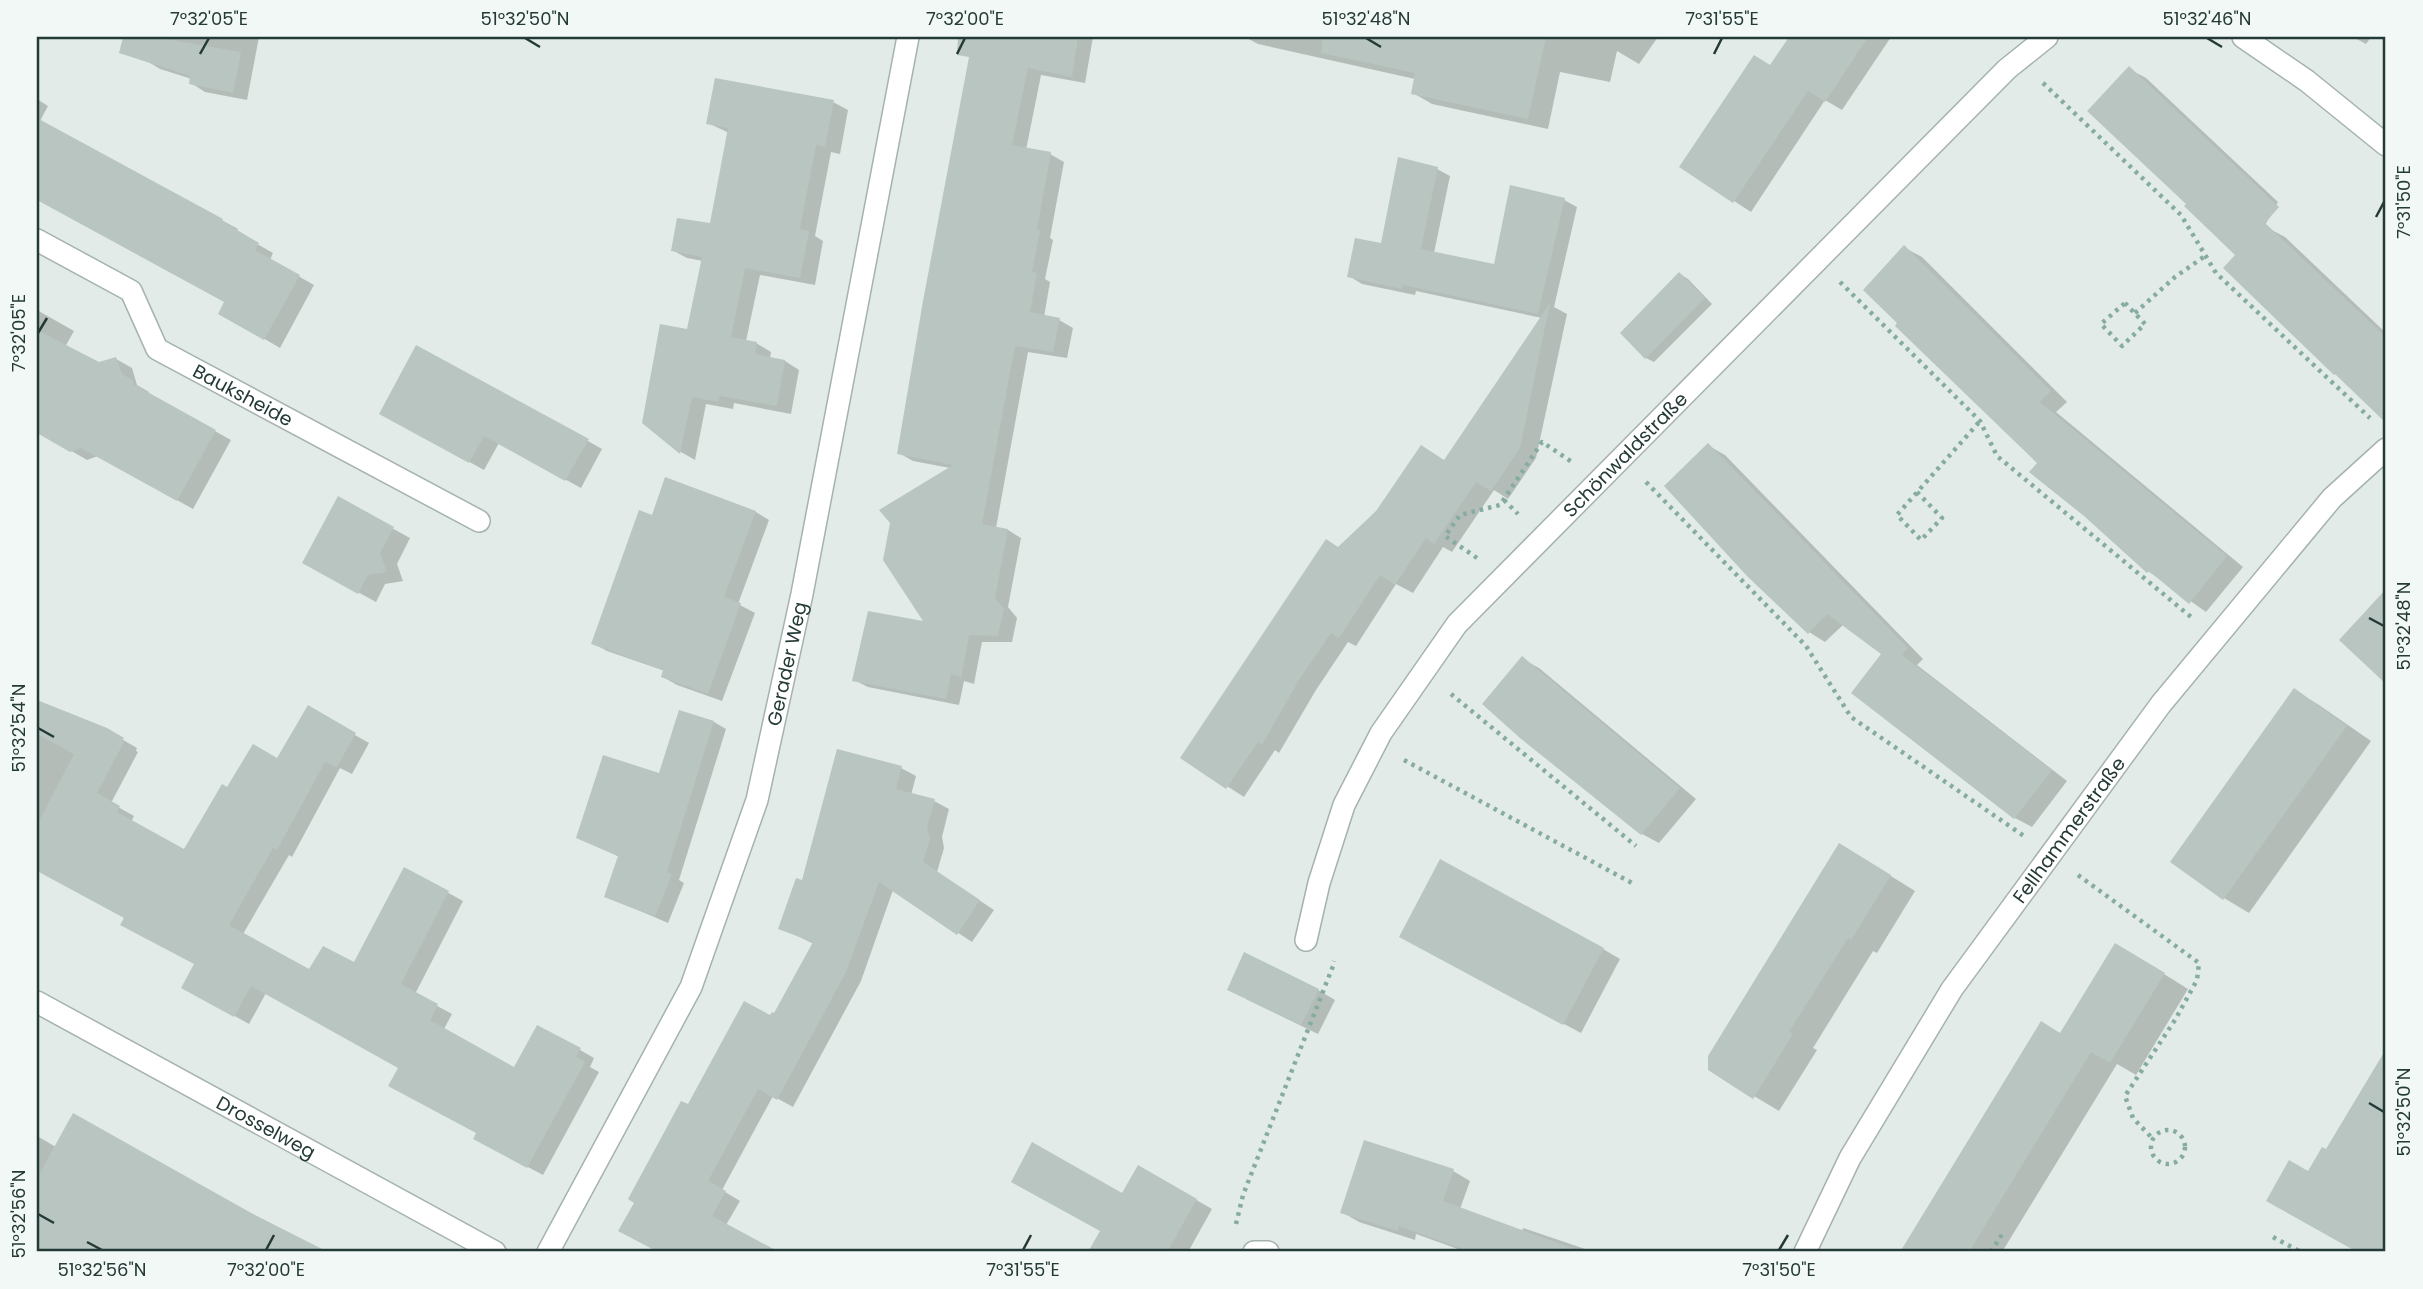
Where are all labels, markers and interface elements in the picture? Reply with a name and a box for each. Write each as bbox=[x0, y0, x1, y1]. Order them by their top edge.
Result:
text: 7°32'05"E bbox=[170, 6, 248, 31]
text: 51°32'50"N bbox=[481, 6, 569, 31]
text: 7°32'00"E bbox=[926, 6, 1004, 31]
text: 51°32'48"N bbox=[1322, 6, 1410, 31]
text: 7°31'55"E bbox=[1685, 6, 1759, 31]
text: 51°32'46"N bbox=[2163, 6, 2251, 31]
text: 7°31'50"E bbox=[2391, 165, 2416, 239]
text: 7°32'05"E bbox=[6, 294, 31, 372]
street label: Bauksheide bbox=[188, 358, 297, 433]
street label: Schönwaldstraße bbox=[1557, 386, 1694, 523]
text: 51°32'48"N bbox=[2391, 582, 2416, 670]
street label: Gerader Weg bbox=[761, 599, 814, 728]
text: 51°32'54"N bbox=[6, 684, 31, 772]
street label: Fellhammerstraße bbox=[2006, 751, 2132, 909]
text: 51°32'50"N bbox=[2391, 1068, 2416, 1156]
street label: Drosselweg bbox=[211, 1089, 320, 1166]
text: 51°32'56"N bbox=[6, 1170, 31, 1258]
text: 51°32'56"N bbox=[58, 1257, 146, 1282]
text: 7°32'00"E bbox=[227, 1257, 305, 1282]
text: 7°31'55"E bbox=[986, 1257, 1060, 1282]
text: 7°31'50"E bbox=[1742, 1257, 1816, 1282]

